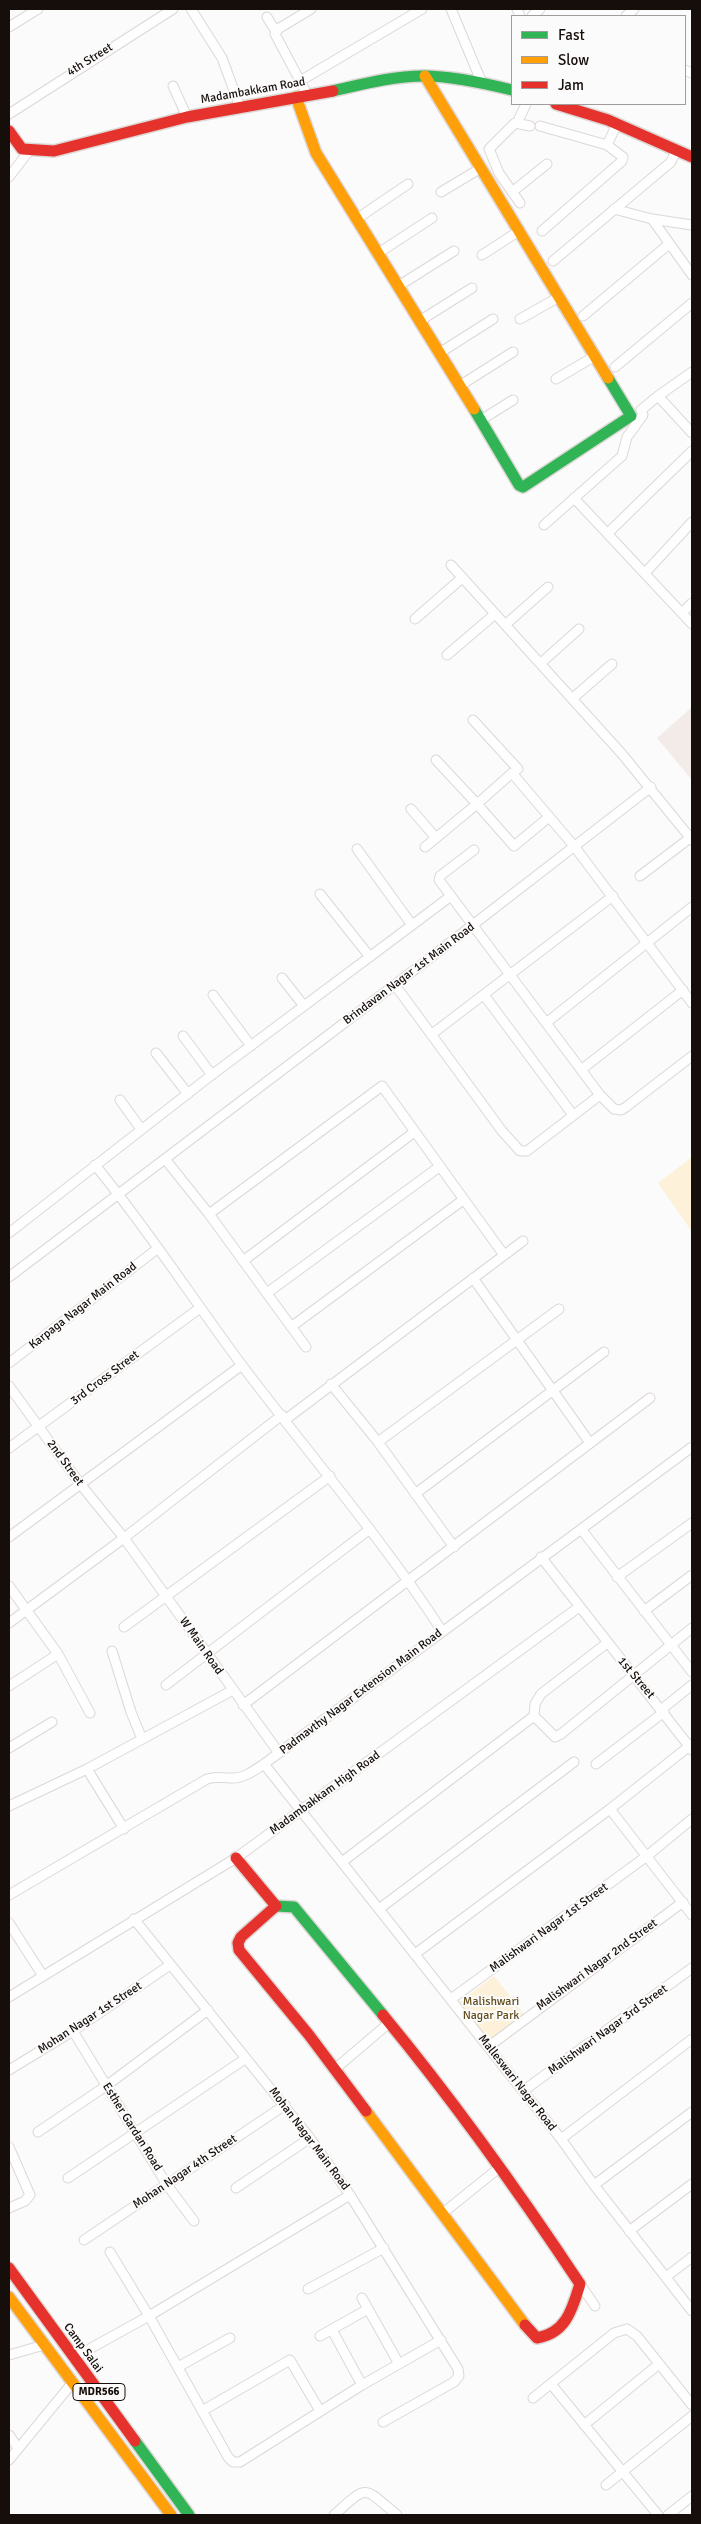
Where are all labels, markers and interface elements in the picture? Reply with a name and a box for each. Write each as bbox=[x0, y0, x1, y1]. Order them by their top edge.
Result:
legend bbox=[511, 15, 686, 105]
text: Fast bbox=[558, 26, 585, 44]
street label: 4th Street bbox=[65, 40, 115, 80]
text: Slow bbox=[558, 51, 589, 69]
street label: Madambakkam Road bbox=[199, 75, 307, 107]
text: Jam bbox=[558, 76, 584, 94]
street label: Brindavan Nagar 1st Main Road bbox=[341, 920, 477, 1028]
street label: Karpaga Nagar Main Road bbox=[26, 1259, 140, 1353]
street label: 3rd Cross Street bbox=[68, 1348, 142, 1408]
street label: 2nd Street bbox=[44, 1437, 86, 1489]
street label: W Main Road bbox=[176, 1615, 226, 1677]
street label: Padmavthy Nagar Extension Main Road bbox=[277, 1626, 445, 1758]
street label: 1st Street bbox=[614, 1654, 658, 1702]
street label: Madambakkam High Road bbox=[267, 1748, 383, 1838]
street label: Malishwari Nagar 1st Street bbox=[487, 1880, 611, 1976]
street label: Malishwari Nagar 2nd Street bbox=[534, 1916, 660, 2014]
street label: Mohan Nagar 1st Street bbox=[35, 1979, 145, 2057]
street label: Malishwari Nagar 3rd Street bbox=[546, 1982, 670, 2078]
park label: Malishwari Nagar Park bbox=[463, 1995, 519, 2023]
street label: Malleswari Nagar Road bbox=[475, 2032, 559, 2134]
street label: Esther Gardan Road bbox=[99, 2080, 165, 2174]
street label: Mohan Nagar Main Road bbox=[266, 2085, 352, 2193]
street label: Mohan Nagar 4th Street bbox=[130, 2132, 240, 2212]
street label: Camp Salai bbox=[60, 2321, 106, 2375]
road number: MDR566 bbox=[73, 2384, 125, 2400]

